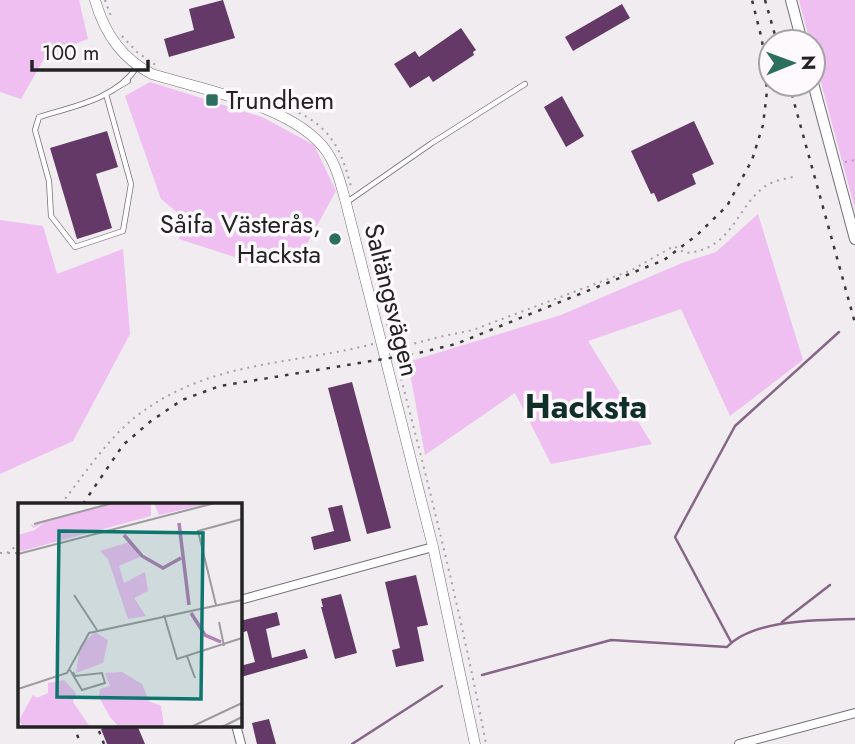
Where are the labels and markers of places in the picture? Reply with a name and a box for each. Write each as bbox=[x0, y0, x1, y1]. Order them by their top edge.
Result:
place label: Trundhem bbox=[226, 81, 334, 119]
marker: Trundhem bbox=[204, 92, 220, 108]
place label: Såifa Västerås, Hacksta bbox=[160, 205, 321, 273]
marker: Såifa Västerås, Hacksta bbox=[327, 231, 343, 247]

